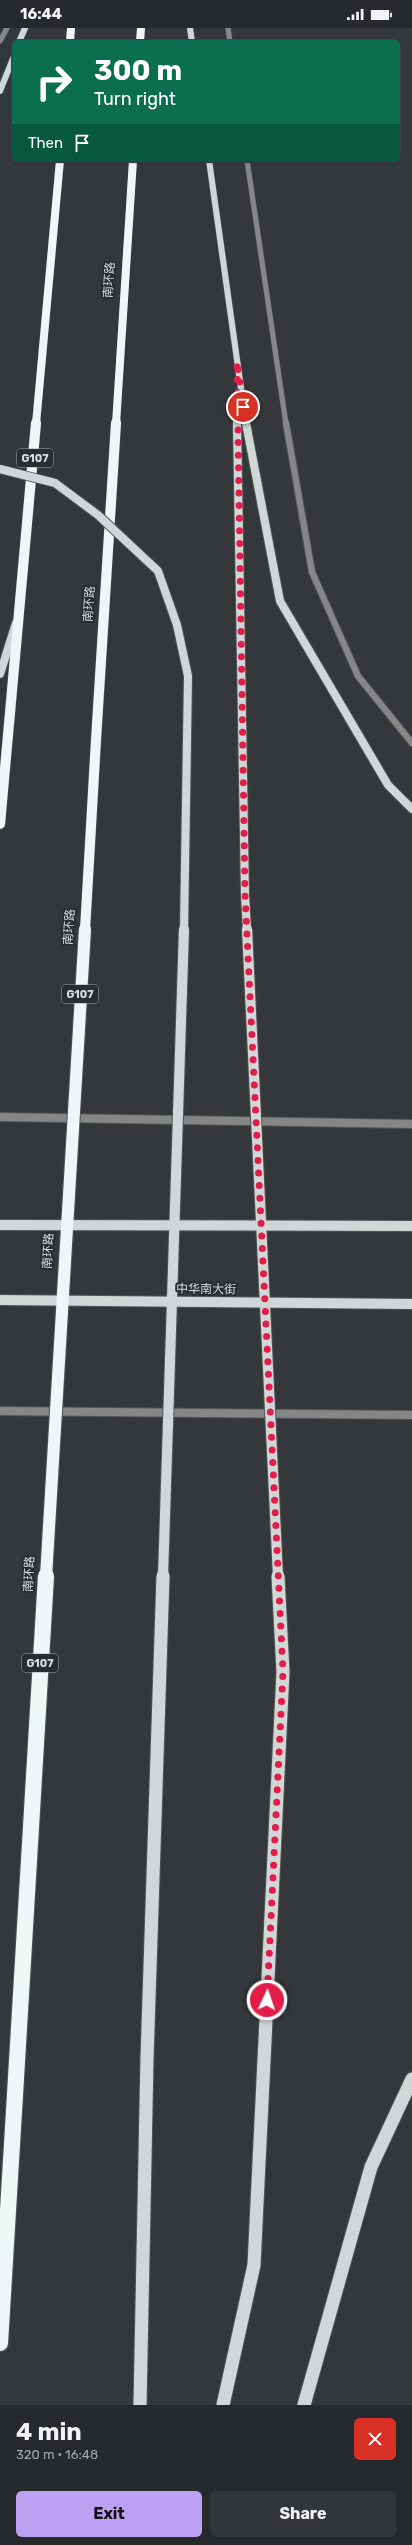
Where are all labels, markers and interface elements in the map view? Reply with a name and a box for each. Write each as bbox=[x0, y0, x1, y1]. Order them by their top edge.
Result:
text: 16:44 bbox=[20, 5, 62, 23]
text: 300 m bbox=[94, 54, 182, 87]
icon: right bbox=[28, 56, 80, 108]
text: Turn right bbox=[94, 88, 176, 110]
icon: arrive bbox=[71, 132, 93, 154]
text: Then bbox=[28, 134, 63, 152]
street label: 南环路 bbox=[101, 262, 117, 298]
pin bbox=[226, 390, 260, 424]
icon: arrive bbox=[232, 396, 254, 418]
road number: G107 bbox=[17, 449, 53, 467]
street label: 南环路 bbox=[81, 586, 97, 622]
street label: 南环路 bbox=[61, 909, 77, 945]
road number: G107 bbox=[62, 985, 98, 1003]
street label: 南环路 bbox=[40, 1233, 56, 1269]
street label: 中华南大街 bbox=[176, 1281, 236, 1297]
street label: 南环路 bbox=[21, 1556, 37, 1592]
road number: G107 bbox=[22, 1654, 58, 1672]
position arrow bbox=[246, 1979, 288, 2021]
text: 4 min bbox=[16, 2418, 82, 2446]
button: close bbox=[354, 2418, 396, 2460]
text: 320 m · 16:48 bbox=[16, 2447, 98, 2462]
button: Exit bbox=[16, 2491, 202, 2537]
button: Share bbox=[210, 2491, 396, 2537]

